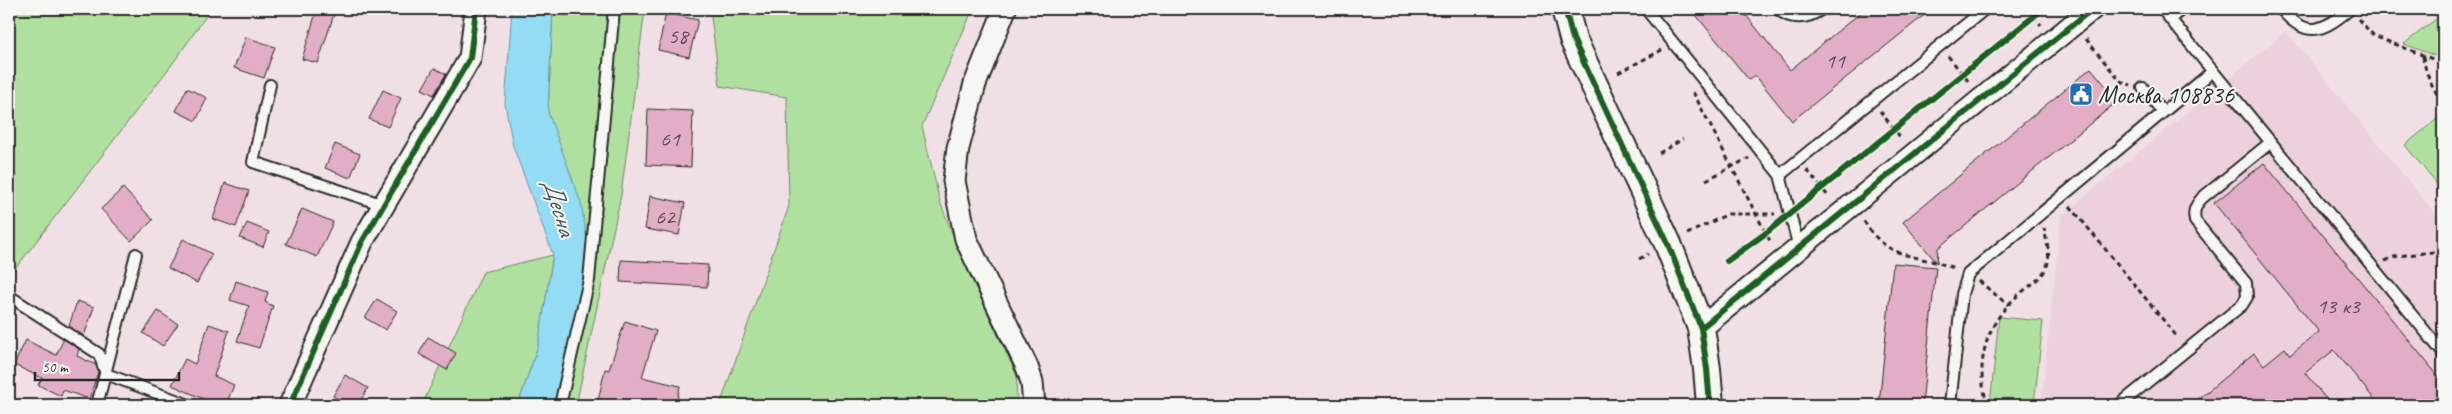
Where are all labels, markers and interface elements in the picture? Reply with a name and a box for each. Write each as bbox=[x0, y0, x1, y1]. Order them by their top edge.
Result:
house number: 58 bbox=[668, 22, 690, 50]
house number: 11 bbox=[1825, 47, 1846, 75]
place label: Москва 108836 bbox=[2098, 79, 2235, 111]
public building icon: Москва 108836 bbox=[2068, 81, 2094, 107]
house number: 61 bbox=[660, 125, 681, 153]
water label: Десна bbox=[535, 174, 584, 242]
house number: 62 bbox=[655, 203, 677, 231]
house number: 13 к3 bbox=[2316, 292, 2362, 320]
scale bar bbox=[35, 349, 179, 381]
text: 50 m bbox=[42, 358, 69, 377]

